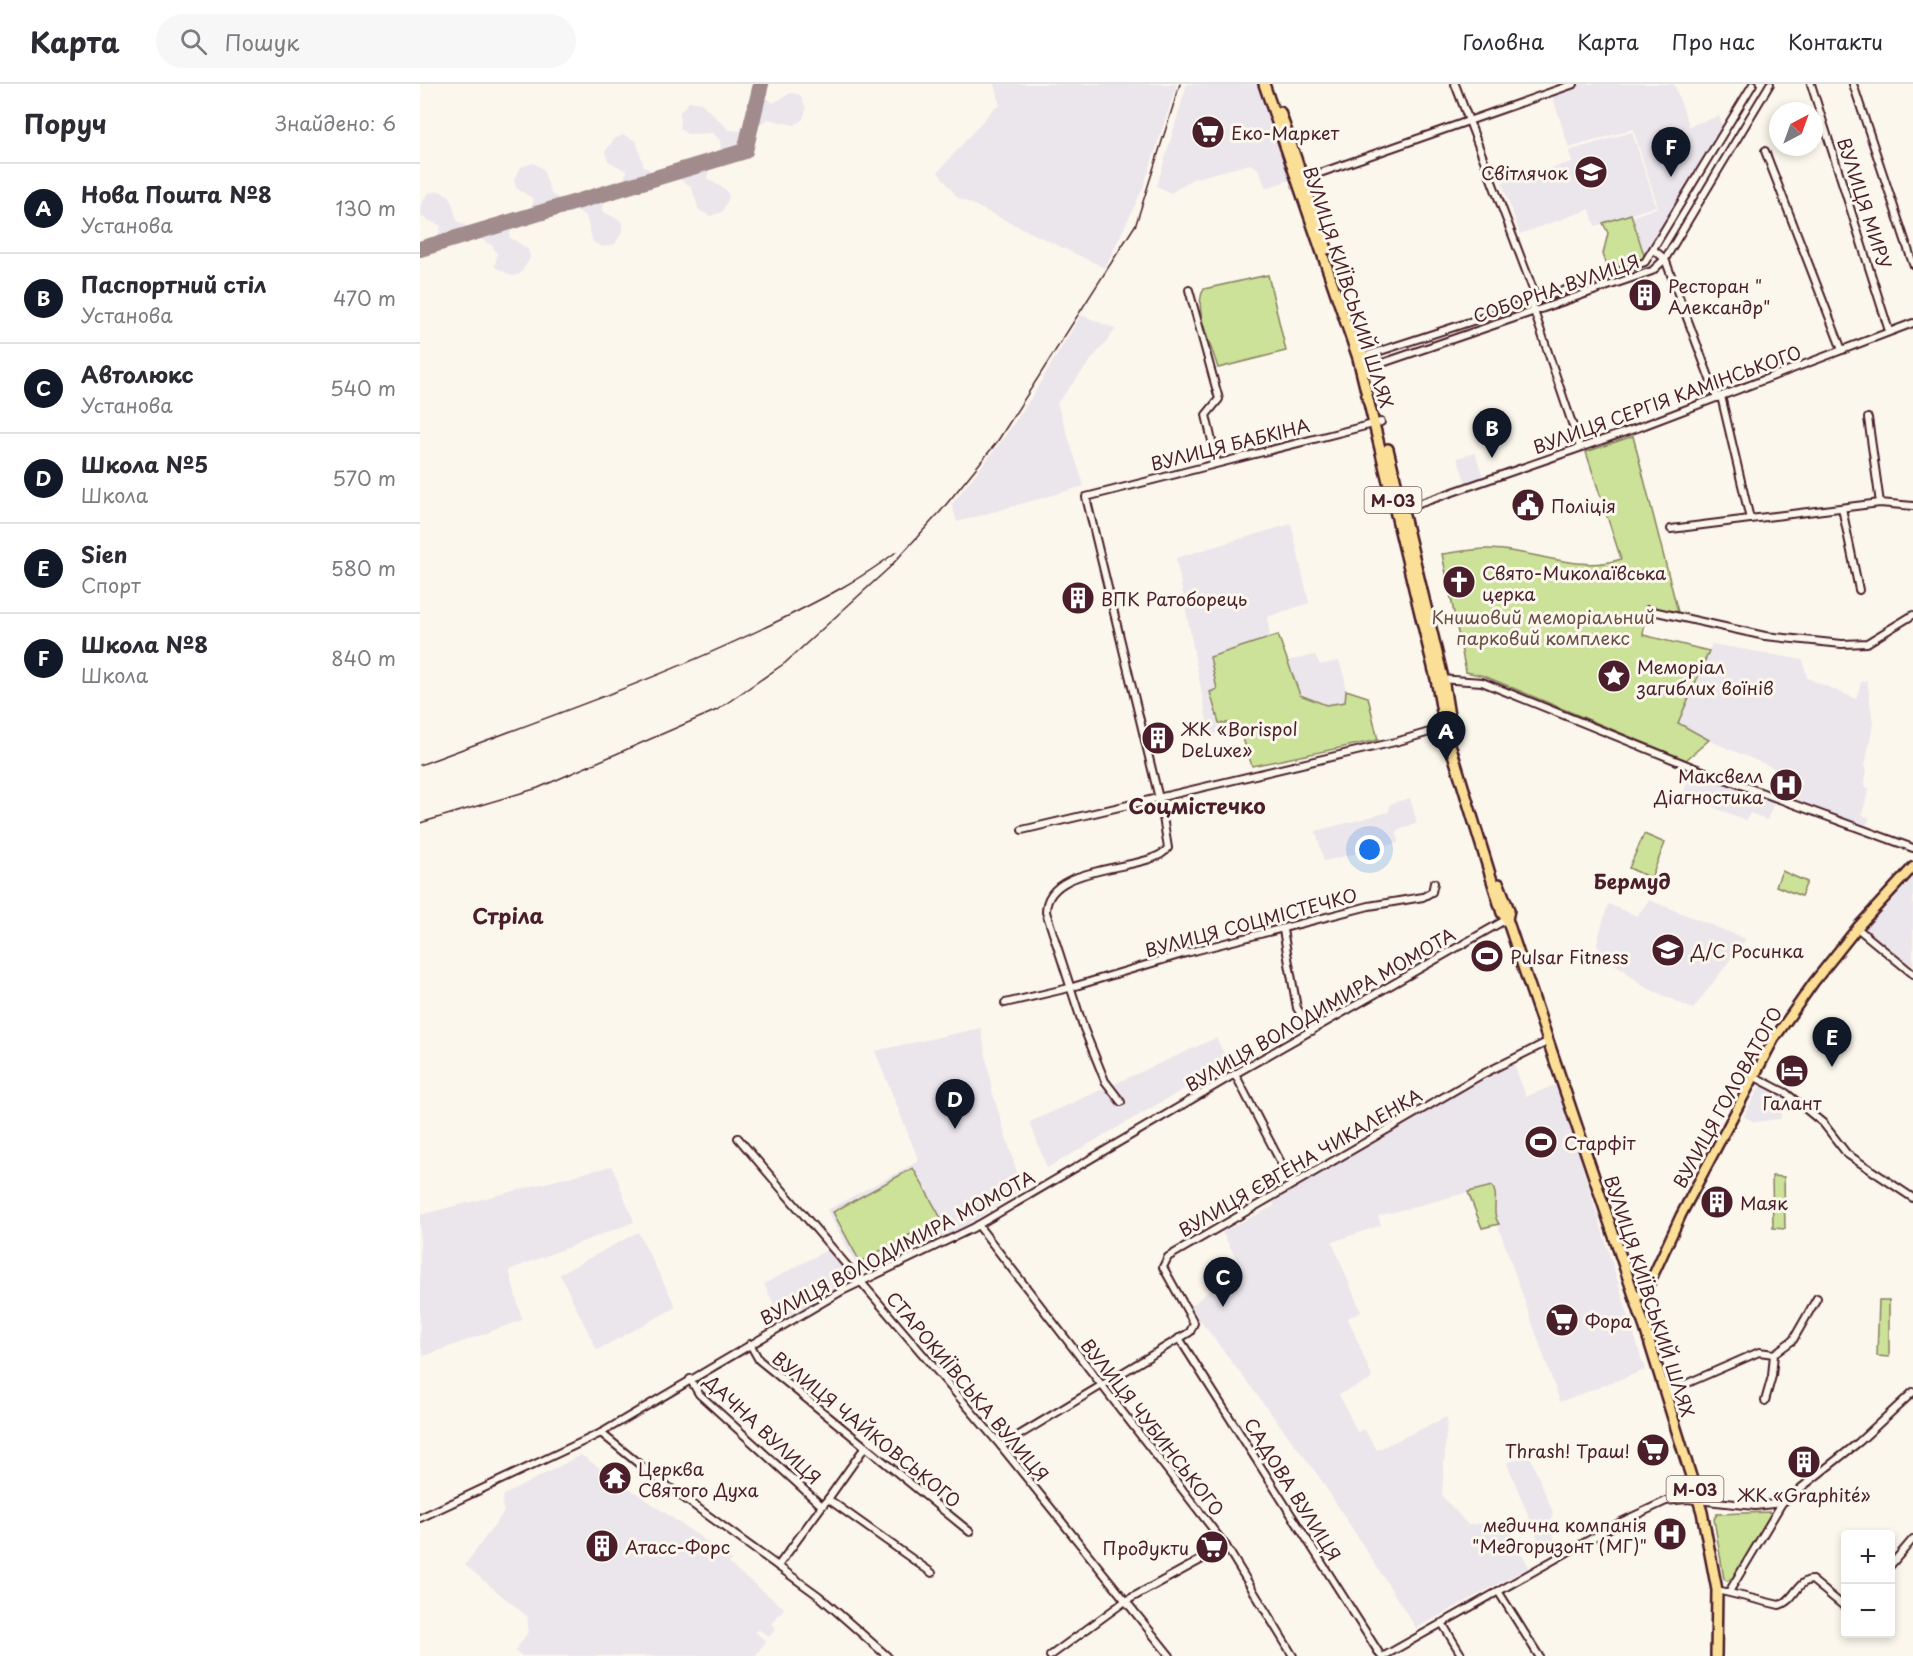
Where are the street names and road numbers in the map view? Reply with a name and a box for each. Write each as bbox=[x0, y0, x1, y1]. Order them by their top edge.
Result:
street label: ВУЛИЦЯ МИРУ bbox=[1831, 134, 1899, 272]
street label: ВУЛИЦЯ КИЇВСЬКИЙ ШЛЯХ bbox=[1297, 163, 1401, 411]
street label: СОБОРНА ВУЛИЦЯ bbox=[1469, 247, 1643, 329]
street label: ВУЛИЦЯ СЕРГІЯ КАМІНСЬКОГО bbox=[1529, 338, 1805, 460]
street label: ВУЛИЦЯ БАБКІНА bbox=[1148, 411, 1313, 477]
road number: М-03 bbox=[1364, 487, 1422, 513]
street label: ВУЛИЦЯ СОЦМІСТЕЧКО bbox=[1142, 881, 1360, 963]
street label: ВУЛИЦЯ ВОЛОДИМИРА МОМОТА bbox=[1180, 920, 1460, 1098]
street label: ВУЛИЦЯ ГОЛОВАТОГО bbox=[1666, 1001, 1788, 1193]
street label: ВУЛИЦЯ ЄВГЕНА ЧИКАЛЕНКА bbox=[1173, 1081, 1427, 1243]
street label: ВУЛИЦЯ ВОЛОДИМИРА МОМОТА bbox=[755, 1163, 1039, 1331]
street label: ВУЛИЦЯ КИЇВСЬКИЙ ШЛЯХ bbox=[1598, 1172, 1702, 1420]
street label: СТАРОКИЇВСЬКА ВУЛИЦЯ bbox=[880, 1285, 1056, 1487]
street label: ВУЛИЦЯ ЧУБИНСЬКОГО bbox=[1075, 1333, 1231, 1521]
street label: ВУЛИЦЯ ЧАЙКОВСЬКОГО bbox=[767, 1344, 967, 1514]
street label: ДАЧНА ВУЛИЦЯ bbox=[698, 1367, 827, 1490]
street label: САДОВА ВУЛИЦЯ bbox=[1238, 1412, 1348, 1566]
road number: М-03 bbox=[1666, 1476, 1724, 1502]

